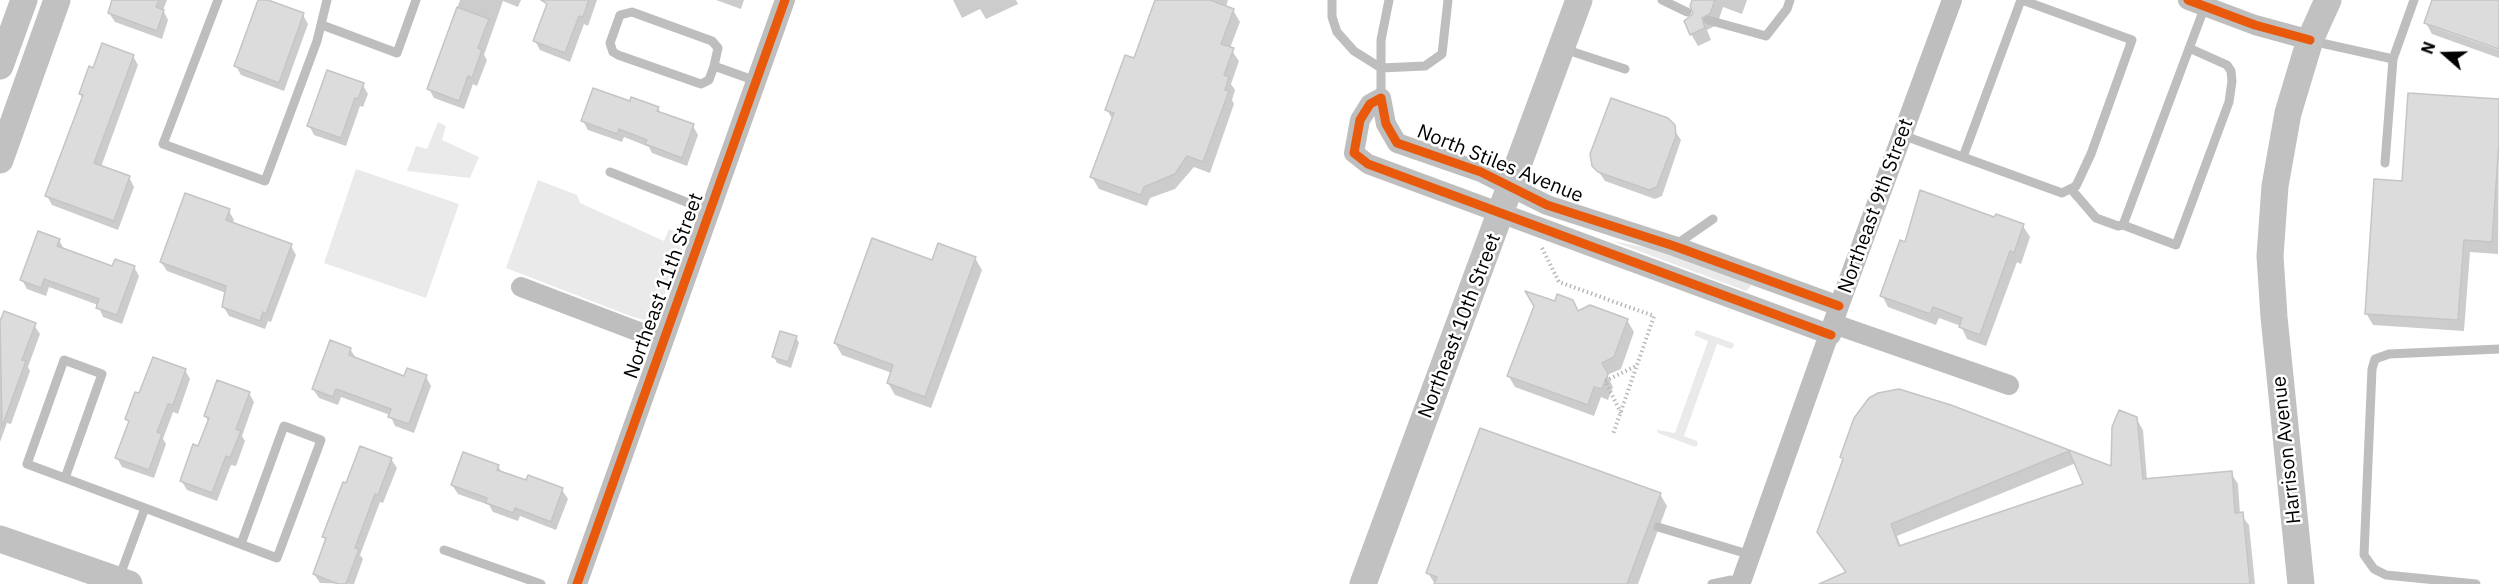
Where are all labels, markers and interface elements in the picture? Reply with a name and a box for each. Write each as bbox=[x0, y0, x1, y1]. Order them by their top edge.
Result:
north arrow bbox=[2415, 24, 2475, 84]
text: N bbox=[2417, 39, 2439, 57]
street label: Northeast 9th Street bbox=[1833, 115, 1919, 297]
street label: North Stiles Avenue bbox=[1413, 120, 1587, 208]
street label: Northeast 11th Street bbox=[619, 190, 709, 382]
street label: Northeast 10th Street bbox=[1414, 230, 1506, 422]
street label: Harrison Avenue bbox=[2267, 375, 2307, 525]

